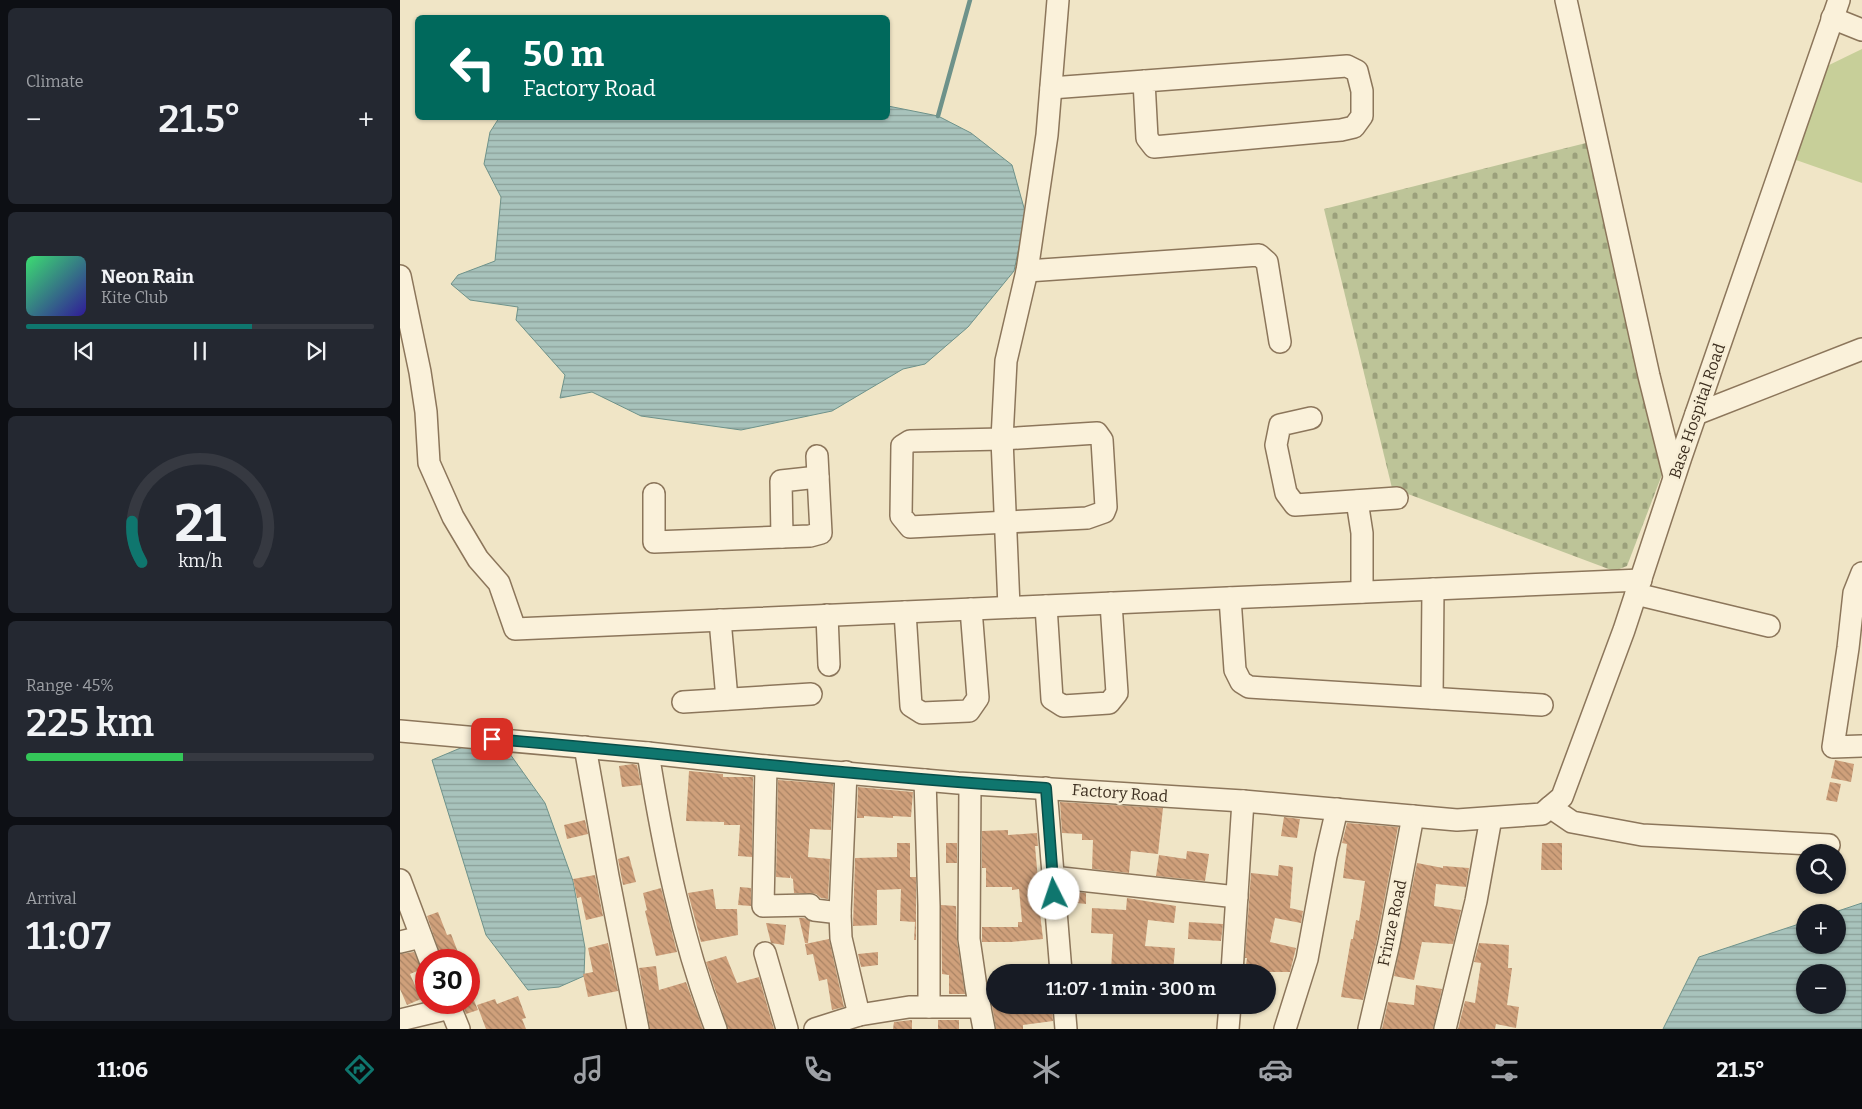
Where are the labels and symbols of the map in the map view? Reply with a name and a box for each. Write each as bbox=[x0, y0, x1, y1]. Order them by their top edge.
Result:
street label: Base Hospital Road bbox=[1665, 340, 1729, 481]
pin bbox=[471, 718, 513, 760]
street label: Factory Road bbox=[1071, 780, 1169, 806]
position arrow bbox=[1027, 867, 1079, 919]
street label: Frinze Road bbox=[1374, 878, 1411, 968]
speed limit sign: 30 bbox=[415, 949, 480, 1014]

